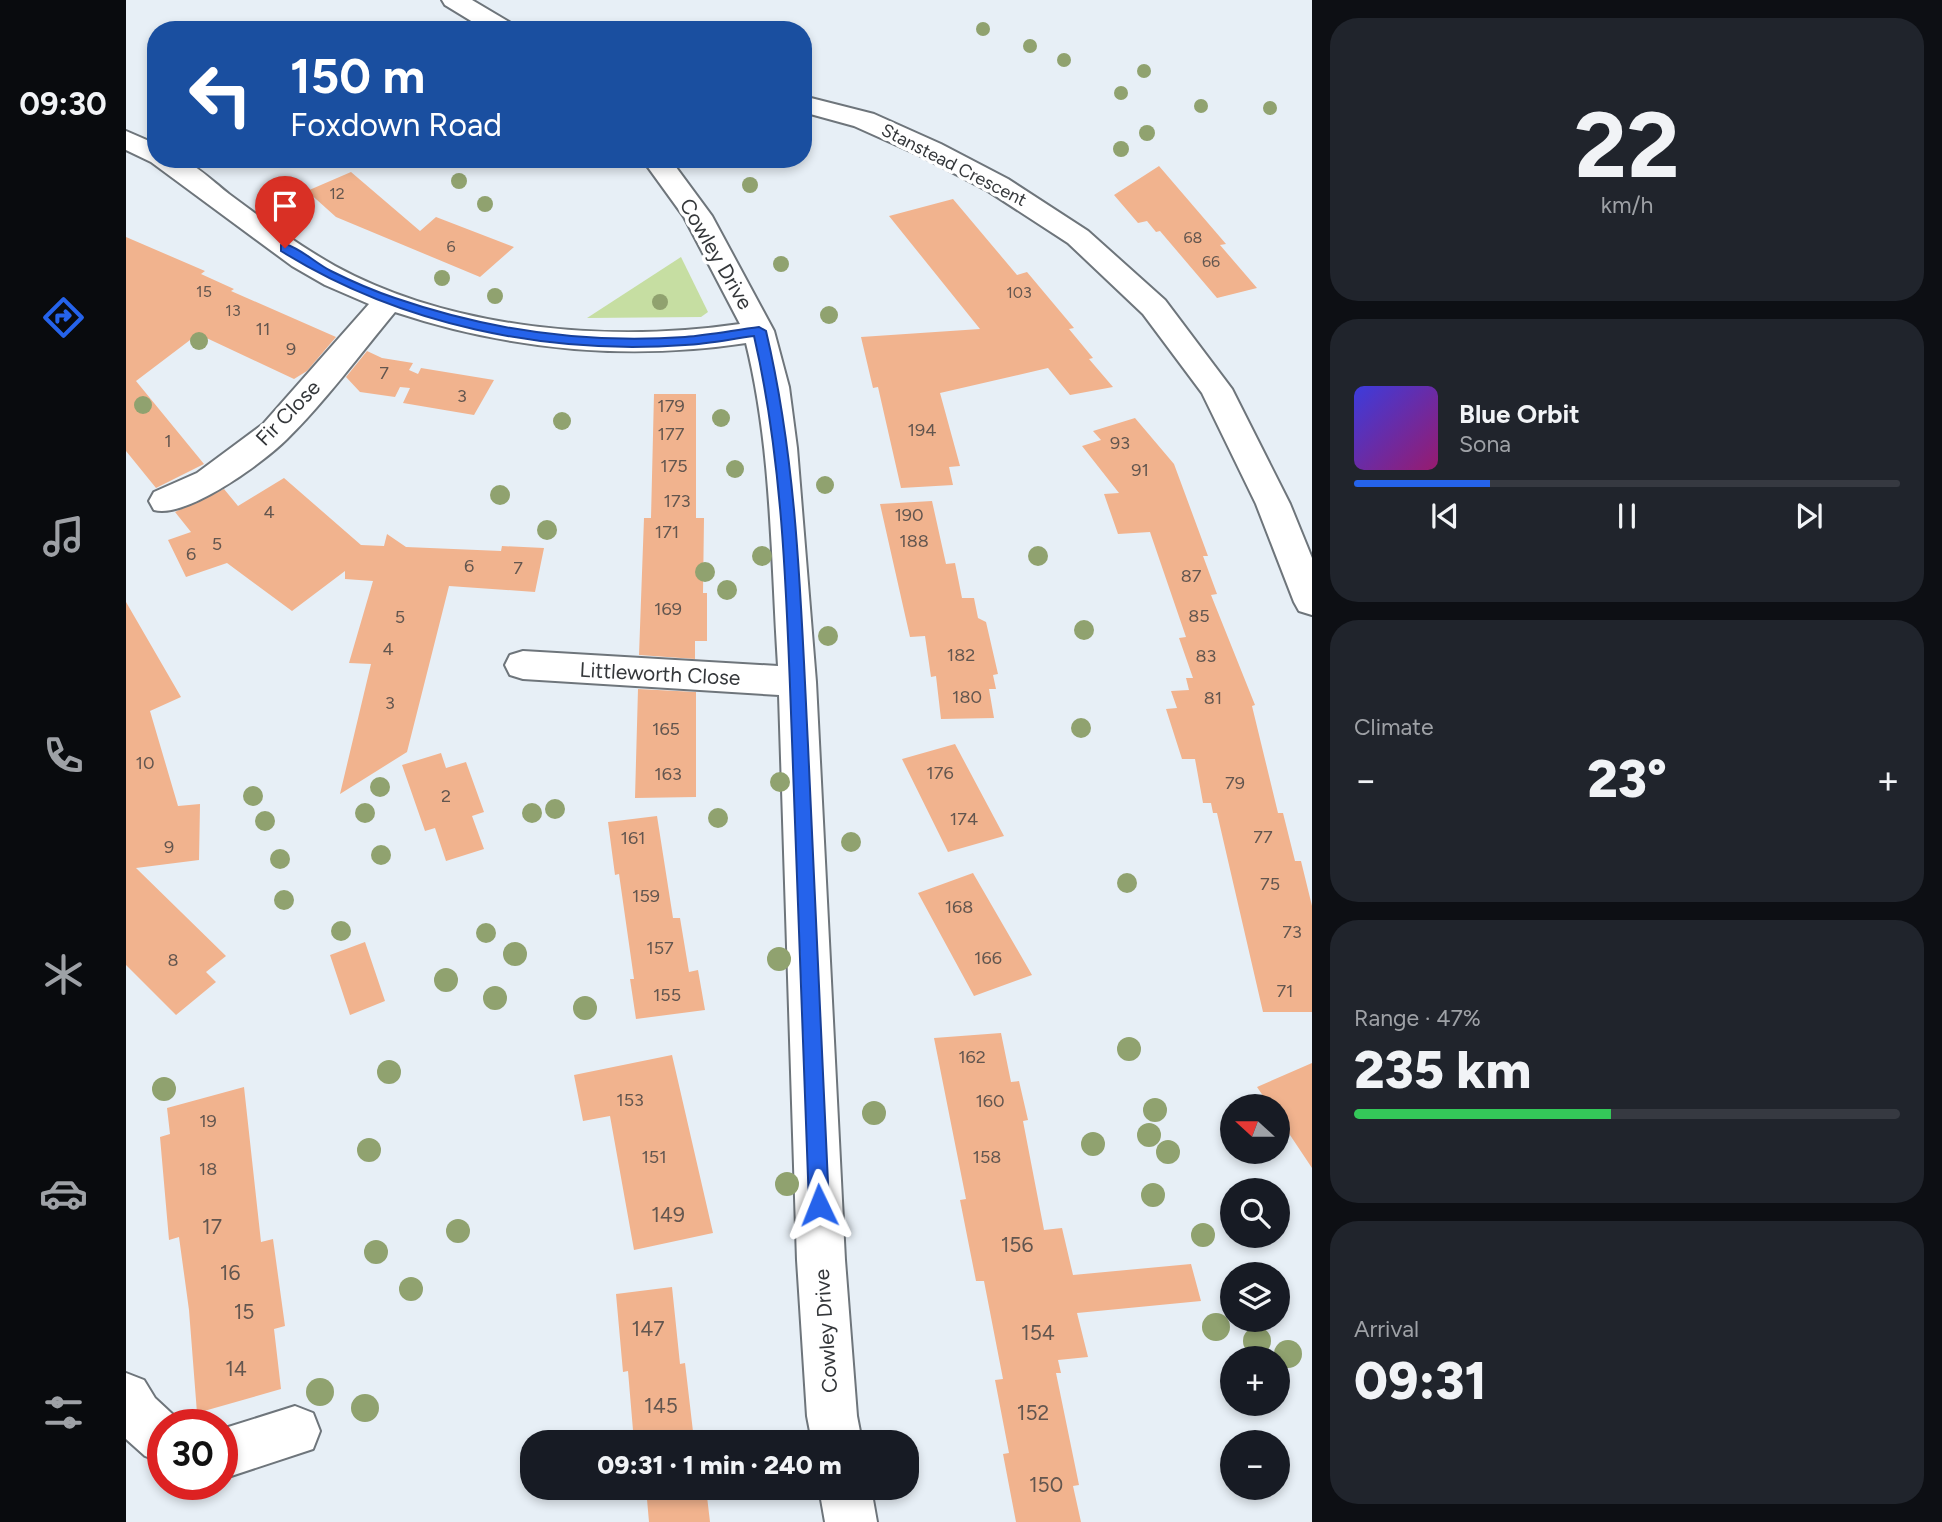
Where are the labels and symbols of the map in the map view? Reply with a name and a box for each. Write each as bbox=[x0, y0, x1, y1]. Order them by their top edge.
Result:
street label: Stanstead Crescent bbox=[878, 119, 1030, 211]
pin bbox=[255, 176, 315, 248]
house number: 12 bbox=[329, 184, 345, 203]
street label: Cowley Drive bbox=[675, 194, 758, 314]
house number: 68 bbox=[1184, 228, 1202, 247]
house number: 6 bbox=[446, 237, 456, 256]
house number: 66 bbox=[1202, 252, 1220, 271]
house number: 15 bbox=[196, 282, 212, 301]
house number: 103 bbox=[1006, 283, 1032, 302]
house number: 13 bbox=[225, 301, 241, 320]
house number: 11 bbox=[256, 318, 270, 340]
house number: 9 bbox=[286, 338, 296, 360]
house number: 7 bbox=[379, 362, 389, 384]
street label: Fir Close bbox=[250, 375, 325, 451]
house number: 3 bbox=[457, 385, 467, 407]
house number: 179 bbox=[657, 395, 685, 417]
house number: 194 bbox=[908, 419, 936, 441]
house number: 177 bbox=[658, 423, 685, 445]
house number: 1 bbox=[164, 430, 172, 452]
house number: 93 bbox=[1110, 432, 1130, 454]
house number: 175 bbox=[660, 455, 688, 477]
house number: 91 bbox=[1131, 459, 1149, 481]
house number: 173 bbox=[664, 490, 690, 512]
house number: 4 bbox=[263, 501, 275, 523]
house number: 190 bbox=[894, 504, 924, 526]
house number: 171 bbox=[655, 521, 679, 543]
house number: 188 bbox=[899, 530, 929, 552]
house number: 5 bbox=[212, 533, 222, 555]
house number: 6 bbox=[186, 543, 196, 565]
house number: 6 bbox=[464, 555, 474, 577]
house number: 7 bbox=[513, 557, 523, 579]
house number: 87 bbox=[1181, 565, 1202, 587]
house number: 169 bbox=[654, 598, 682, 620]
house number: 85 bbox=[1188, 605, 1210, 627]
house number: 5 bbox=[395, 606, 405, 628]
house number: 4 bbox=[382, 638, 394, 660]
house number: 182 bbox=[947, 644, 975, 666]
house number: 83 bbox=[1196, 645, 1216, 667]
street label: Littleworth Close bbox=[579, 657, 741, 690]
house number: 180 bbox=[952, 686, 982, 708]
house number: 81 bbox=[1204, 687, 1222, 709]
house number: 3 bbox=[385, 692, 395, 714]
house number: 165 bbox=[652, 718, 680, 740]
house number: 10 bbox=[136, 752, 154, 774]
house number: 176 bbox=[926, 762, 954, 784]
house number: 163 bbox=[654, 763, 682, 785]
house number: 79 bbox=[1225, 772, 1245, 794]
house number: 2 bbox=[441, 785, 451, 807]
house number: 174 bbox=[950, 808, 978, 830]
house number: 77 bbox=[1253, 826, 1273, 848]
house number: 161 bbox=[620, 827, 646, 849]
house number: 9 bbox=[164, 836, 174, 858]
house number: 75 bbox=[1260, 873, 1280, 895]
house number: 159 bbox=[632, 885, 660, 907]
house number: 168 bbox=[945, 896, 973, 918]
house number: 73 bbox=[1282, 921, 1302, 943]
house number: 157 bbox=[646, 937, 674, 959]
house number: 166 bbox=[974, 947, 1002, 969]
house number: 8 bbox=[167, 949, 179, 971]
house number: 71 bbox=[1276, 980, 1294, 1002]
house number: 155 bbox=[653, 984, 681, 1006]
house number: 162 bbox=[958, 1046, 986, 1068]
house number: 153 bbox=[616, 1089, 644, 1111]
house number: 160 bbox=[975, 1090, 1005, 1112]
north arrow bbox=[1220, 1094, 1290, 1164]
house number: 19 bbox=[199, 1110, 217, 1132]
house number: 151 bbox=[641, 1146, 667, 1168]
house number: 158 bbox=[973, 1146, 1001, 1168]
house number: 18 bbox=[199, 1158, 217, 1180]
position arrow bbox=[782, 1168, 856, 1242]
house number: 149 bbox=[651, 1202, 685, 1227]
house number: 17 bbox=[202, 1214, 222, 1239]
house number: 156 bbox=[1001, 1232, 1033, 1257]
house number: 16 bbox=[220, 1260, 240, 1285]
street label: Cowley Drive bbox=[809, 1268, 842, 1394]
house number: 15 bbox=[234, 1299, 254, 1324]
house number: 147 bbox=[632, 1316, 665, 1341]
house number: 154 bbox=[1021, 1320, 1055, 1345]
house number: 14 bbox=[225, 1356, 247, 1381]
house number: 145 bbox=[644, 1393, 678, 1418]
house number: 152 bbox=[1017, 1400, 1049, 1425]
speed limit sign: 30 bbox=[147, 1409, 238, 1500]
house number: 150 bbox=[1029, 1472, 1063, 1497]

